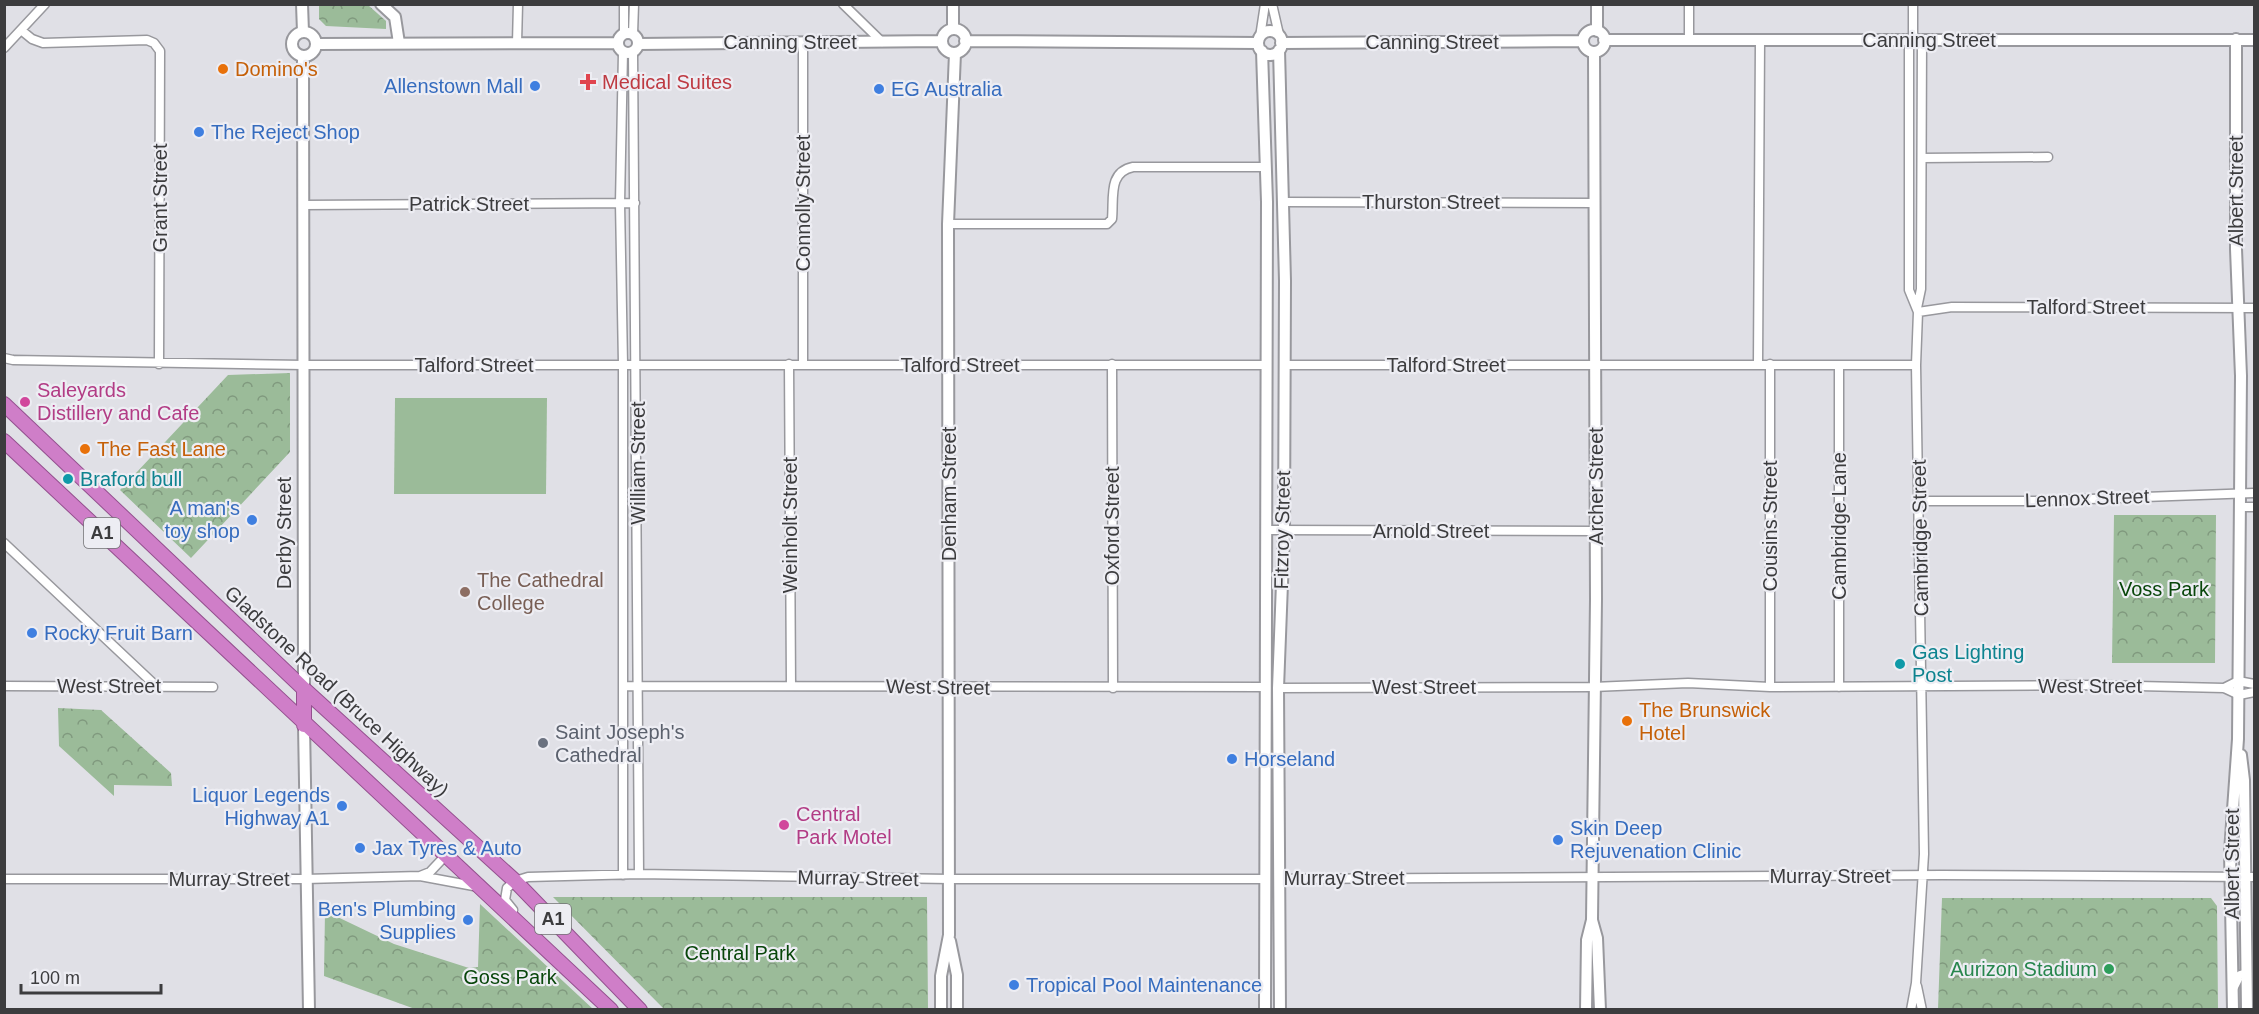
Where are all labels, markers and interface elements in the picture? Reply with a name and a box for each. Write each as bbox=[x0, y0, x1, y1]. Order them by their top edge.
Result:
street label: Canning Street bbox=[1862, 29, 1996, 51]
street label: Canning Street bbox=[723, 31, 857, 53]
street label: Canning Street bbox=[1365, 31, 1499, 53]
place label: Domino's bbox=[235, 58, 318, 80]
marker: Domino's bbox=[216, 62, 230, 76]
place label: Medical Suites bbox=[602, 71, 732, 93]
marker: Medical Suites bbox=[579, 73, 597, 91]
place label: Allenstown Mall bbox=[384, 75, 523, 97]
place label: EG Australia bbox=[891, 78, 1003, 100]
marker: Allenstown Mall bbox=[528, 79, 542, 93]
marker: EG Australia bbox=[872, 82, 886, 96]
place label: The Reject Shop bbox=[211, 121, 360, 143]
marker: The Reject Shop bbox=[192, 125, 206, 139]
street label: Connolly Street bbox=[792, 134, 814, 271]
street label: Albert Street bbox=[2225, 135, 2247, 247]
street label: Grant Street bbox=[149, 143, 171, 252]
street label: Thurston Street bbox=[1362, 191, 1500, 213]
street label: Patrick Street bbox=[409, 193, 529, 215]
street label: Talford Street bbox=[2027, 296, 2146, 318]
street label: Talford Street bbox=[415, 354, 534, 376]
street label: Talford Street bbox=[901, 354, 1020, 376]
street label: Talford Street bbox=[1387, 354, 1506, 376]
place label: Saleyards Distillery and Cafe bbox=[37, 379, 199, 424]
marker: Saleyards Distillery and Cafe bbox=[18, 395, 32, 409]
street label: William Street bbox=[627, 401, 649, 525]
street label: Denham Street bbox=[938, 426, 960, 561]
street label: Archer Street bbox=[1585, 427, 1607, 545]
place label: The Fast Lane bbox=[97, 438, 226, 460]
marker: The Fast Lane bbox=[78, 442, 92, 456]
street label: Cambridge Lane bbox=[1828, 452, 1850, 600]
street label: Weinholt Street bbox=[779, 456, 801, 593]
street label: Cambridge Street bbox=[1908, 459, 1932, 617]
street label: Cousins Street bbox=[1759, 460, 1781, 592]
street label: Oxford Street bbox=[1101, 466, 1123, 585]
place label: Braford bull bbox=[80, 468, 182, 490]
street label: Fitzroy Street bbox=[1270, 470, 1294, 590]
marker: Braford bull bbox=[61, 472, 75, 486]
street label: Derby Street bbox=[273, 476, 295, 589]
street label: Lennox Street bbox=[2024, 485, 2150, 511]
place label: A man's toy shop bbox=[164, 497, 240, 542]
marker: A man's toy shop bbox=[245, 513, 259, 527]
road number: A1 bbox=[84, 518, 120, 548]
street label: Arnold Street bbox=[1373, 520, 1490, 542]
place label: The Cathedral College bbox=[477, 569, 604, 614]
park label: Voss Park bbox=[2119, 578, 2210, 600]
street label: Gladstone Road (Bruce Highway) bbox=[221, 581, 453, 801]
marker: The Cathedral College bbox=[458, 585, 472, 599]
place label: Rocky Fruit Barn bbox=[44, 622, 193, 644]
marker: Rocky Fruit Barn bbox=[25, 626, 39, 640]
place label: Gas Lighting Post bbox=[1912, 641, 2024, 686]
marker: Gas Lighting Post bbox=[1893, 657, 1907, 671]
street label: West Street bbox=[57, 675, 161, 697]
street label: West Street bbox=[886, 675, 991, 699]
street label: West Street bbox=[2038, 675, 2142, 697]
street label: West Street bbox=[1372, 676, 1476, 698]
place label: The Brunswick Hotel bbox=[1639, 699, 1771, 744]
marker: The Brunswick Hotel bbox=[1620, 714, 1634, 728]
place label: Saint Joseph's Cathedral bbox=[555, 721, 684, 766]
marker: Saint Joseph's Cathedral bbox=[536, 736, 550, 750]
place label: Horseland bbox=[1244, 748, 1335, 770]
marker: Horseland bbox=[1225, 752, 1239, 766]
place label: Liquor Legends Highway A1 bbox=[192, 784, 330, 829]
marker: Liquor Legends Highway A1 bbox=[335, 799, 349, 813]
place label: Central Park Motel bbox=[796, 803, 892, 848]
street label: Albert Street bbox=[2221, 808, 2243, 920]
place label: Skin Deep Rejuvenation Clinic bbox=[1570, 817, 1741, 862]
marker: Central Park Motel bbox=[777, 818, 791, 832]
marker: Skin Deep Rejuvenation Clinic bbox=[1551, 833, 1565, 847]
place label: Jax Tyres & Auto bbox=[372, 837, 522, 859]
marker: Jax Tyres & Auto bbox=[353, 841, 367, 855]
street label: Murray Street bbox=[1769, 865, 1891, 887]
street label: Murray Street bbox=[797, 866, 919, 890]
street label: Murray Street bbox=[1283, 867, 1405, 889]
street label: Murray Street bbox=[168, 868, 290, 890]
place label: Ben's Plumbing Supplies bbox=[318, 898, 456, 943]
road number: A1 bbox=[535, 904, 571, 934]
marker: Ben's Plumbing Supplies bbox=[461, 913, 475, 927]
park label: Central Park bbox=[684, 942, 797, 964]
scale bar bbox=[21, 957, 160, 995]
place label: Aurizon Stadium bbox=[1950, 958, 2097, 980]
marker: Aurizon Stadium bbox=[2102, 962, 2116, 976]
park label: Goss Park bbox=[463, 966, 558, 988]
text: 100 m bbox=[30, 968, 80, 988]
place label: Tropical Pool Maintenance bbox=[1026, 974, 1262, 996]
marker: Tropical Pool Maintenance bbox=[1007, 978, 1021, 992]

